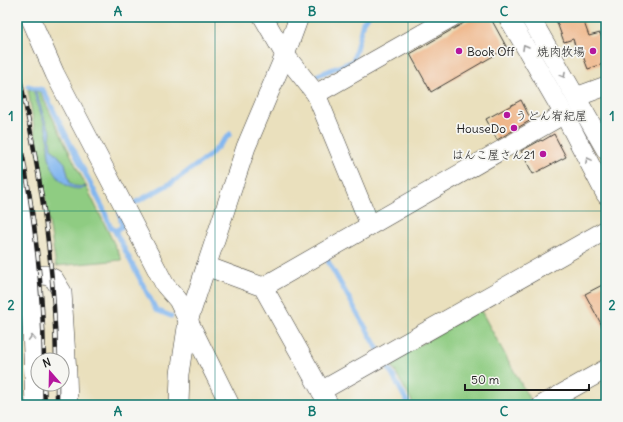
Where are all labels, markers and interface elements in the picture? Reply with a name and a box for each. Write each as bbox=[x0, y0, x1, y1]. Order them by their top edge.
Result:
text: A bbox=[114, 3, 123, 20]
text: B bbox=[308, 3, 317, 20]
text: C bbox=[500, 3, 509, 20]
place label: Book Off bbox=[467, 44, 516, 59]
one-way arrow bbox=[522, 44, 529, 51]
place label: 焼肉牧場 bbox=[537, 44, 585, 59]
marker: Book Off bbox=[454, 46, 464, 56]
marker: 焼肉牧場 bbox=[588, 46, 598, 56]
one-way arrow bbox=[558, 71, 565, 78]
text: 1 bbox=[8, 108, 14, 125]
place label: うどん宥紀屋 bbox=[515, 108, 587, 123]
text: 1 bbox=[609, 108, 615, 125]
marker: うどん宥紀屋 bbox=[502, 110, 512, 120]
place label: HouseDo bbox=[456, 121, 506, 136]
marker: HouseDo bbox=[509, 123, 519, 133]
place label: はんこ屋さん21 bbox=[452, 147, 535, 162]
marker: はんこ屋さん21 bbox=[538, 149, 548, 159]
one-way arrow bbox=[585, 157, 593, 165]
text: 2 bbox=[7, 297, 15, 314]
text: 2 bbox=[608, 297, 616, 314]
one-way arrow bbox=[28, 335, 36, 341]
north arrow bbox=[30, 352, 70, 392]
text: N bbox=[41, 355, 53, 370]
scale bar bbox=[465, 366, 589, 392]
text: 50 m bbox=[471, 372, 500, 387]
text: A bbox=[114, 403, 123, 420]
text: B bbox=[308, 403, 317, 420]
text: C bbox=[500, 403, 509, 420]

